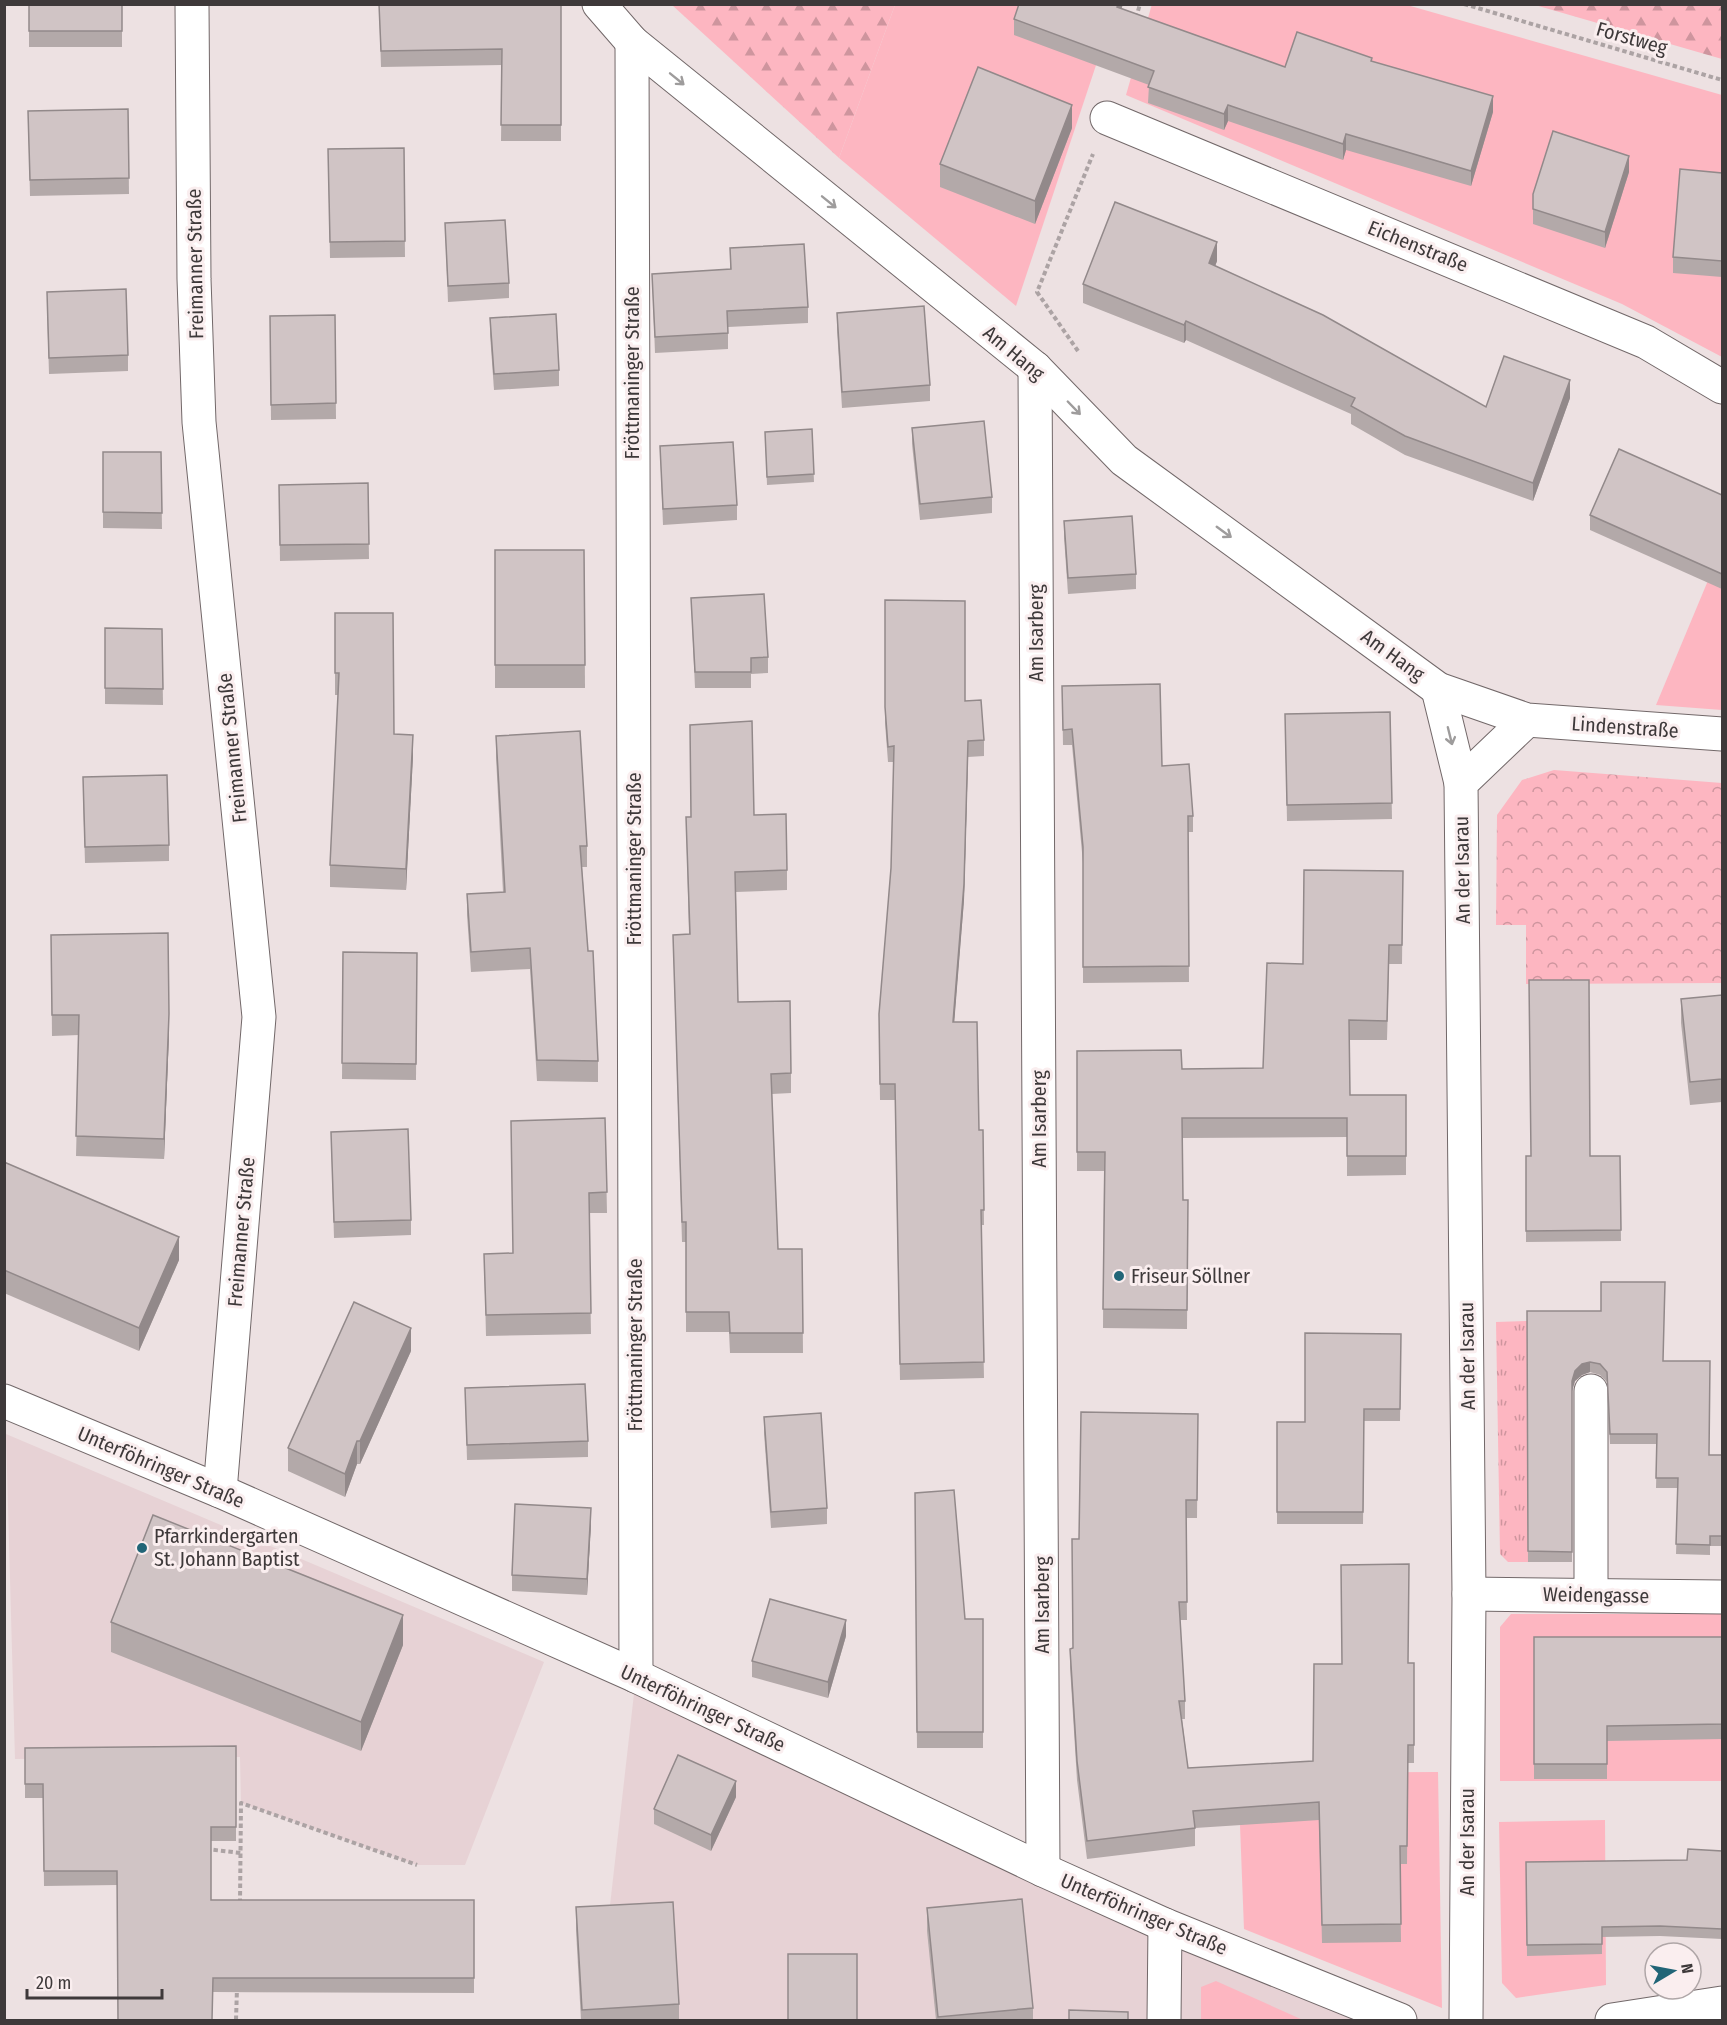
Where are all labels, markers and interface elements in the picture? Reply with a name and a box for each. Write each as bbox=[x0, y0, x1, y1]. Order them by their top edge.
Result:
street label: Forstweg bbox=[1594, 16, 1671, 60]
one-way arrow bbox=[669, 72, 684, 86]
street label: Freimanner Straße bbox=[182, 189, 208, 339]
one-way arrow bbox=[821, 195, 837, 208]
street label: Eichenstraße bbox=[1364, 215, 1472, 277]
street label: Fröttmaninger Straße bbox=[620, 286, 644, 460]
street label: Am Hang bbox=[979, 321, 1050, 386]
one-way arrow bbox=[1067, 401, 1081, 416]
one-way arrow bbox=[1215, 526, 1231, 538]
street label: Am Isarberg bbox=[1024, 584, 1048, 682]
street label: Am Hang bbox=[1357, 624, 1430, 686]
street label: Freimanner Straße bbox=[212, 672, 252, 824]
street label: Lindenstraße bbox=[1571, 711, 1679, 743]
one-way arrow bbox=[1444, 727, 1456, 746]
street label: Fröttmaninger Straße bbox=[622, 772, 646, 946]
street label: An der Isarau bbox=[1449, 816, 1475, 924]
street label: Am Isarberg bbox=[1027, 1070, 1051, 1168]
street label: Freimanner Straße bbox=[222, 1156, 260, 1308]
street label: Fröttmaninger Straße bbox=[623, 1258, 647, 1432]
place label: Friseur Söllner bbox=[1131, 1264, 1250, 1288]
marker: Friseur Söllner bbox=[1112, 1269, 1126, 1283]
street label: An der Isarau bbox=[1454, 1302, 1480, 1410]
street label: Unterföhringer Straße bbox=[74, 1421, 248, 1513]
place label: Pfarrkindergarten St. Johann Baptist bbox=[154, 1524, 300, 1571]
marker: Pfarrkindergarten St. Johann Baptist bbox=[135, 1541, 149, 1555]
street label: Am Isarberg bbox=[1030, 1556, 1054, 1654]
street label: Weidengasse bbox=[1543, 1582, 1649, 1608]
street label: Unterföhringer Straße bbox=[617, 1659, 789, 1757]
street label: An der Isarau bbox=[1455, 1788, 1479, 1896]
street label: Unterföhringer Straße bbox=[1057, 1868, 1231, 1960]
north arrow bbox=[1643, 1941, 1703, 2001]
scale bar bbox=[27, 1962, 162, 2000]
text: N bbox=[1677, 1962, 1697, 1975]
text: 20 m bbox=[36, 1972, 71, 1994]

